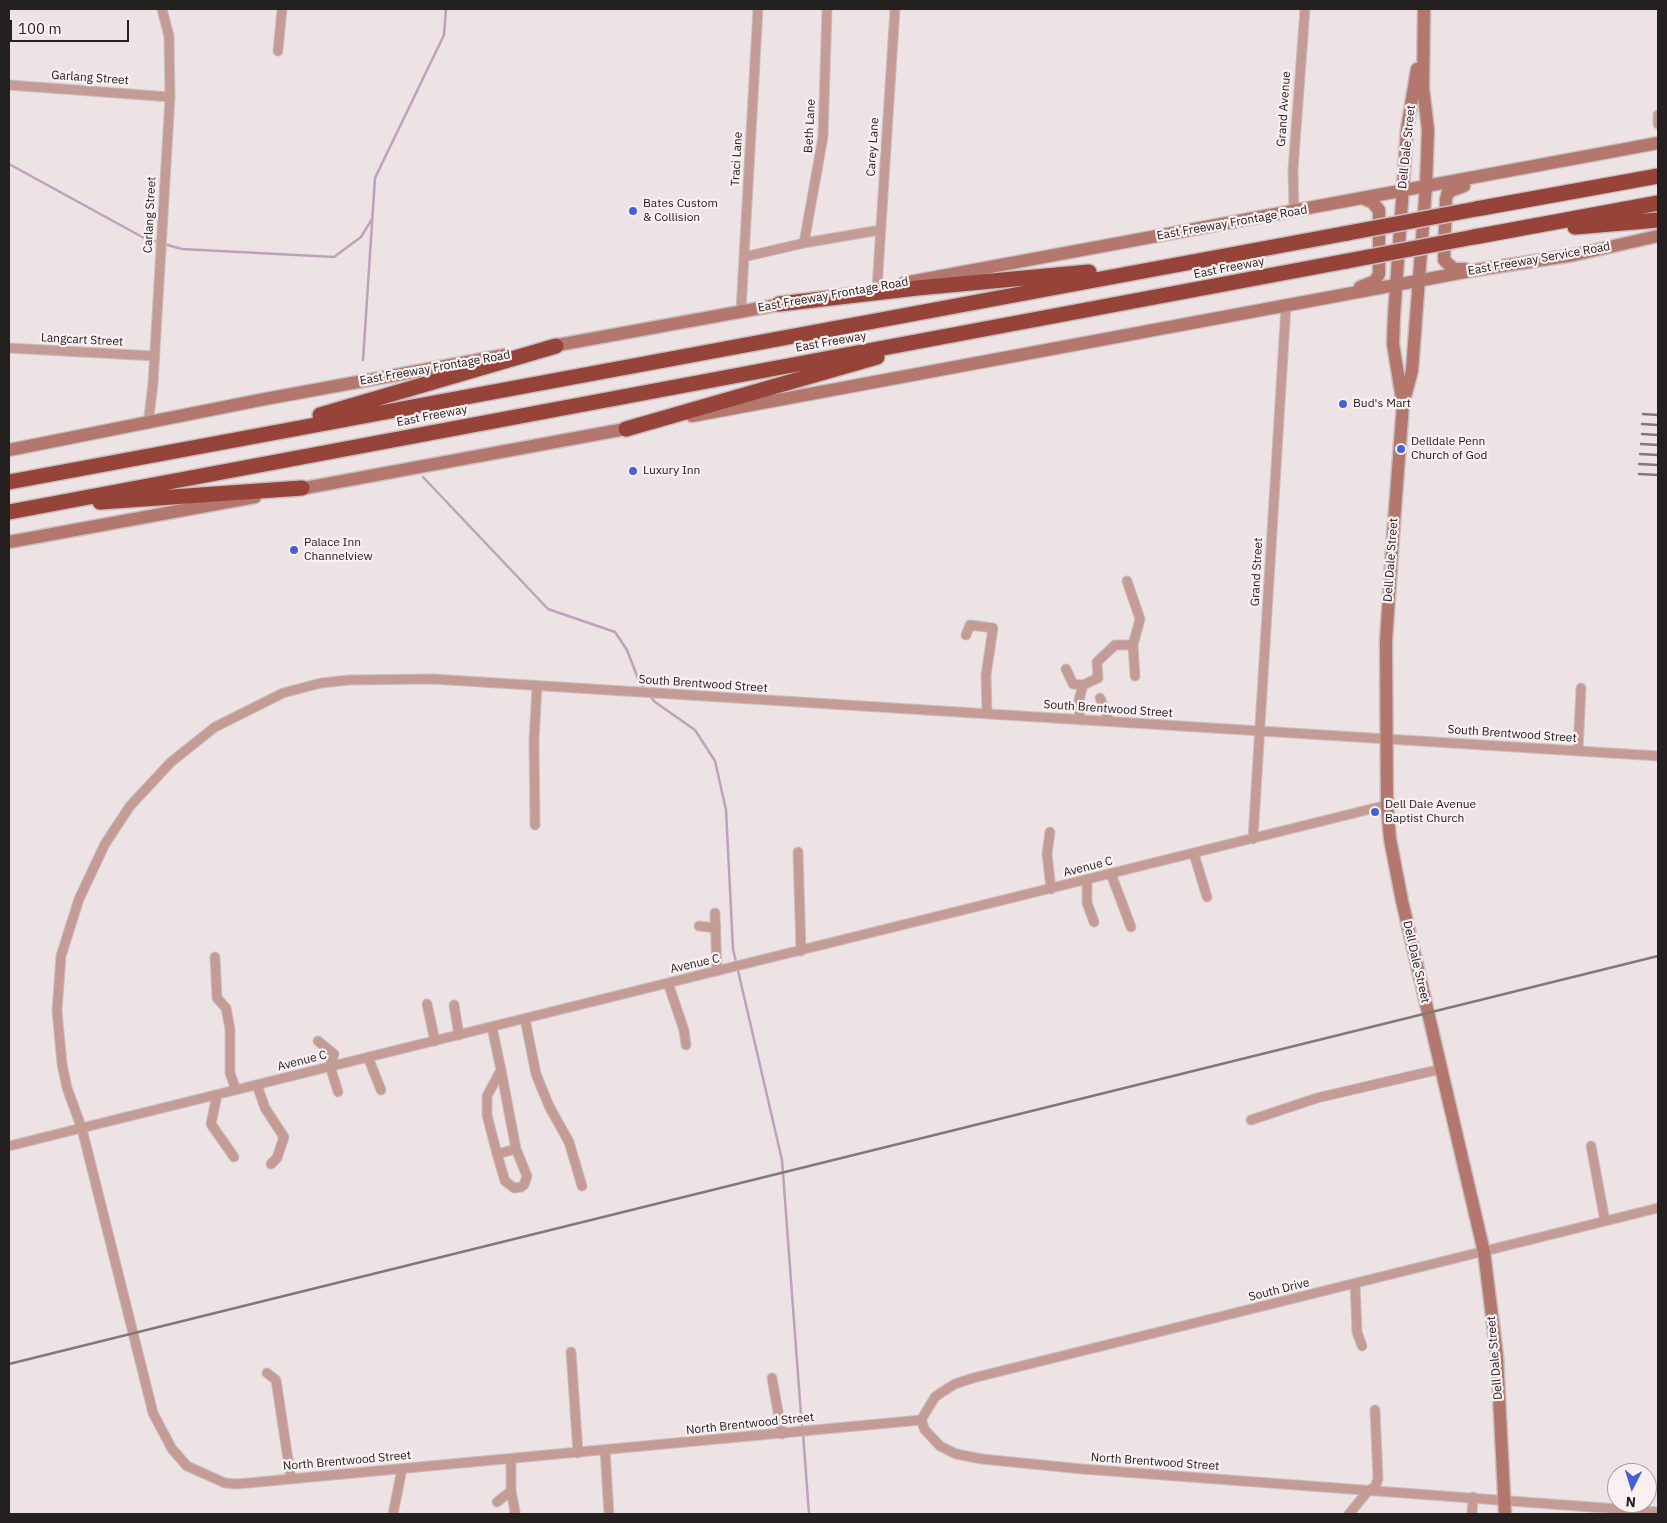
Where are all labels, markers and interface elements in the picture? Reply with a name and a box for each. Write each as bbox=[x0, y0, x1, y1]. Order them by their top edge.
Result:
scale bar bbox=[12, 10, 131, 42]
text: 100 m bbox=[18, 19, 62, 38]
street label: Garlang Street bbox=[51, 68, 129, 88]
street label: Grand Avenue bbox=[1274, 71, 1294, 147]
street label: Beth Lane bbox=[801, 99, 819, 153]
street label: Dell Dale Street bbox=[1395, 104, 1419, 190]
street label: Carey Lane bbox=[864, 117, 882, 177]
street label: Traci Lane bbox=[728, 131, 746, 187]
street label: Carlang Street bbox=[141, 176, 159, 254]
place label: Bates Custom & Collision bbox=[643, 197, 718, 225]
street label: East Freeway Frontage Road bbox=[1156, 203, 1308, 243]
marker: Bates Custom & Collision bbox=[627, 205, 639, 217]
street label: East Freeway Service Road bbox=[1467, 239, 1611, 279]
street label: East Freeway bbox=[1192, 254, 1266, 282]
street label: East Freeway Frontage Road bbox=[757, 275, 909, 315]
street label: East Freeway bbox=[795, 329, 867, 355]
street label: Langcart Street bbox=[41, 331, 123, 349]
street label: East Freeway Frontage Road bbox=[359, 348, 511, 388]
place label: Bud's Mart bbox=[1353, 397, 1411, 411]
marker: Bud's Mart bbox=[1337, 398, 1349, 410]
street label: East Freeway bbox=[395, 402, 469, 430]
place label: Delldale Penn Church of God bbox=[1411, 435, 1487, 463]
marker: Delldale Penn Church of God bbox=[1395, 443, 1407, 455]
place label: Luxury Inn bbox=[643, 464, 700, 478]
marker: Luxury Inn bbox=[627, 465, 639, 477]
street label: Dell Dale Street bbox=[1381, 518, 1401, 602]
place label: Palace Inn Channelview bbox=[304, 536, 373, 564]
street label: Grand Street bbox=[1248, 537, 1266, 607]
marker: Palace Inn Channelview bbox=[288, 544, 300, 556]
street label: South Brentwood Street bbox=[638, 672, 768, 696]
street label: South Brentwood Street bbox=[1043, 697, 1173, 721]
street label: South Brentwood Street bbox=[1447, 722, 1577, 746]
place label: Dell Dale Avenue Baptist Church bbox=[1385, 798, 1476, 826]
marker: Dell Dale Avenue Baptist Church bbox=[1369, 806, 1381, 818]
street label: Avenue C bbox=[1062, 854, 1114, 880]
street label: Dell Dale Street bbox=[1400, 919, 1432, 1005]
street label: Avenue C bbox=[669, 951, 721, 977]
street label: Avenue C bbox=[276, 1048, 328, 1074]
street label: South Drive bbox=[1247, 1275, 1311, 1305]
street label: Dell Dale Street bbox=[1484, 1316, 1506, 1400]
street label: North Brentwood Street bbox=[685, 1410, 815, 1438]
street label: North Brentwood Street bbox=[282, 1448, 412, 1474]
street label: North Brentwood Street bbox=[1090, 1450, 1220, 1474]
north arrow bbox=[1607, 1463, 1657, 1513]
text: N bbox=[1625, 1493, 1637, 1511]

